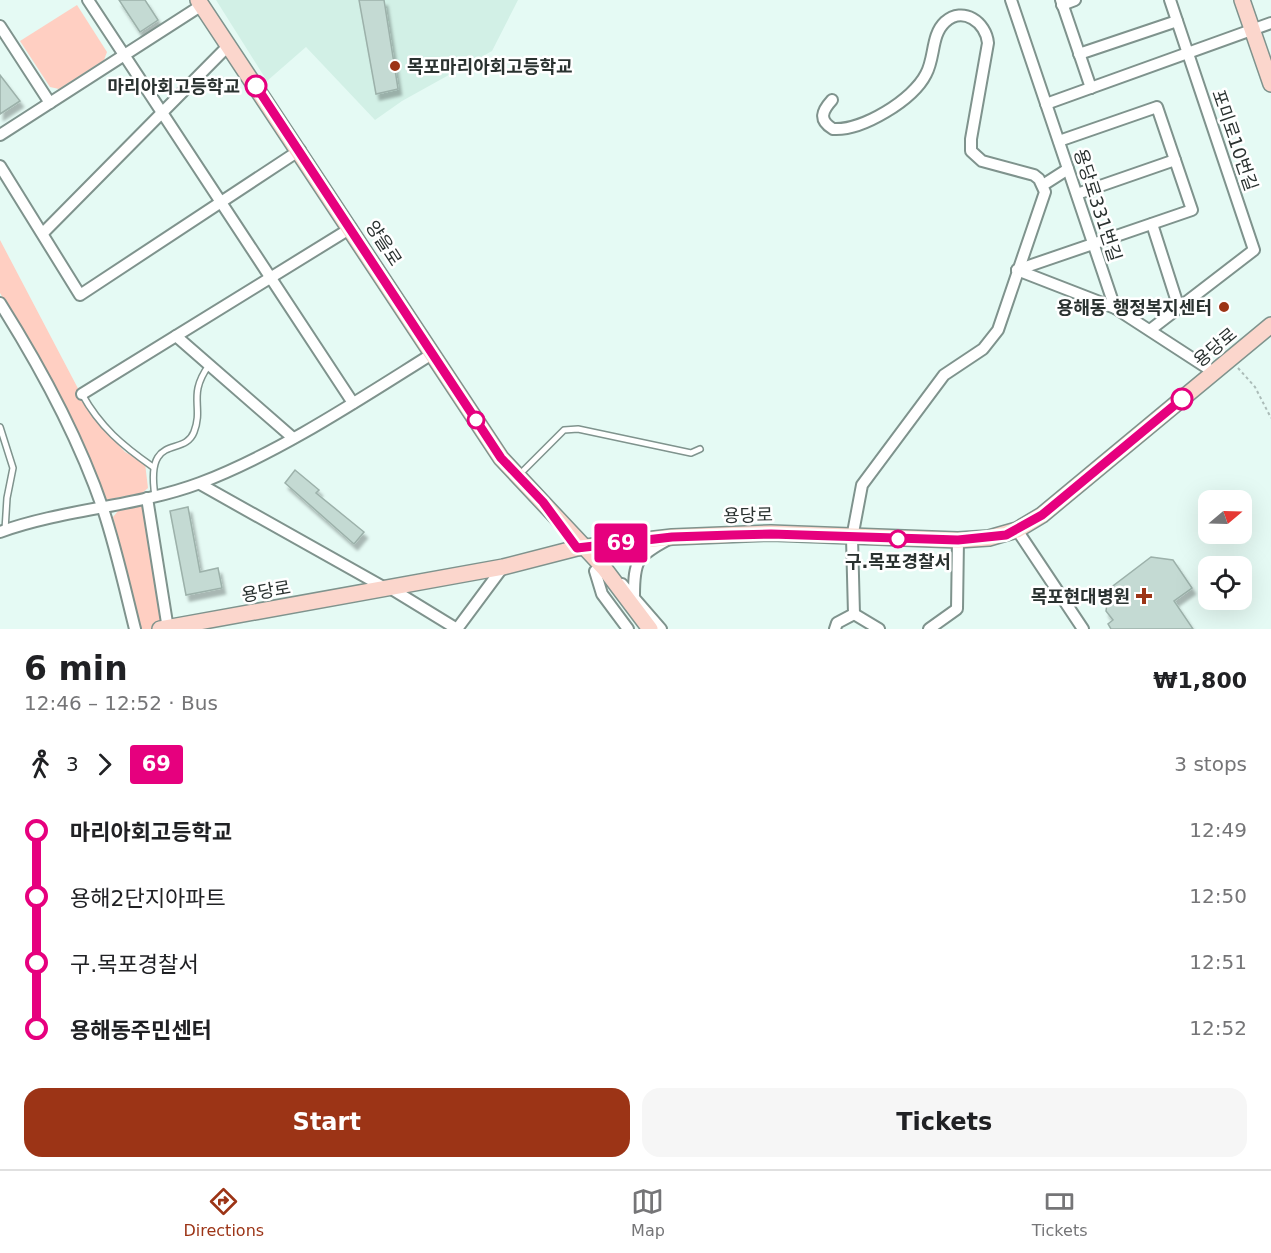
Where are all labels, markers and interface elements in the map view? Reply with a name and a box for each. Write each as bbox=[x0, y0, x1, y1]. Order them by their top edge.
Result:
place label: 목포마리아회고등학교 bbox=[407, 56, 573, 77]
marker: 목포마리아회고등학교 bbox=[388, 59, 402, 73]
marker: 마리아회고등학교 bbox=[245, 75, 267, 97]
place label: 마리아회고등학교 bbox=[108, 76, 240, 97]
street label: 포미로10번길 bbox=[1208, 87, 1262, 193]
street label: 용당로331번길 bbox=[1070, 146, 1126, 264]
street label: 양을로 bbox=[362, 216, 406, 270]
place label: 용해동 행정복지센터 bbox=[1057, 297, 1212, 318]
marker: 용해동 행정복지센터 bbox=[1217, 300, 1231, 314]
street label: 용당로 bbox=[1189, 323, 1241, 371]
unlabelled marker bbox=[1171, 388, 1193, 410]
unlabelled marker bbox=[467, 411, 485, 429]
north arrow bbox=[1198, 490, 1252, 544]
map controls bbox=[1198, 490, 1252, 610]
street label: 용당로 bbox=[723, 504, 773, 526]
line badge: 69 bbox=[594, 524, 648, 562]
marker: 구.목포경찰서 bbox=[889, 530, 907, 548]
text: 69 bbox=[606, 531, 636, 555]
place label: 구.목포경찰서 bbox=[845, 551, 951, 572]
button: locate bbox=[1198, 556, 1252, 610]
street label: 용당로 bbox=[240, 576, 292, 606]
place label: 목포현대병원 bbox=[1031, 586, 1130, 607]
marker: 목포현대병원 bbox=[1135, 587, 1153, 605]
text: 6 min bbox=[24, 649, 128, 688]
text: ₩1,800 bbox=[1153, 668, 1247, 693]
text: 12:46 – 12:52 · Bus bbox=[24, 691, 218, 715]
icon: walk bbox=[24, 748, 57, 781]
icon: forward bbox=[88, 748, 121, 781]
text: 3 bbox=[66, 752, 79, 776]
text: 69 bbox=[142, 752, 171, 776]
text: 3 stops bbox=[1174, 752, 1247, 776]
text: 12:49 bbox=[1189, 818, 1247, 842]
text: 마리아회고등학교 bbox=[70, 820, 232, 845]
text: 12:50 bbox=[1189, 884, 1247, 908]
text: 용해2단지아파트 bbox=[70, 886, 226, 911]
text: 12:51 bbox=[1189, 950, 1247, 974]
text: 구.목포경찰서 bbox=[70, 952, 198, 977]
text: 12:52 bbox=[1189, 1016, 1247, 1040]
text: 용해동주민센터 bbox=[70, 1018, 212, 1043]
button: Start bbox=[24, 1088, 630, 1157]
button: Tickets bbox=[642, 1088, 1247, 1157]
tab: Directions bbox=[183, 1185, 264, 1240]
tab: Map bbox=[631, 1185, 665, 1240]
tab: Tickets bbox=[1032, 1185, 1087, 1240]

